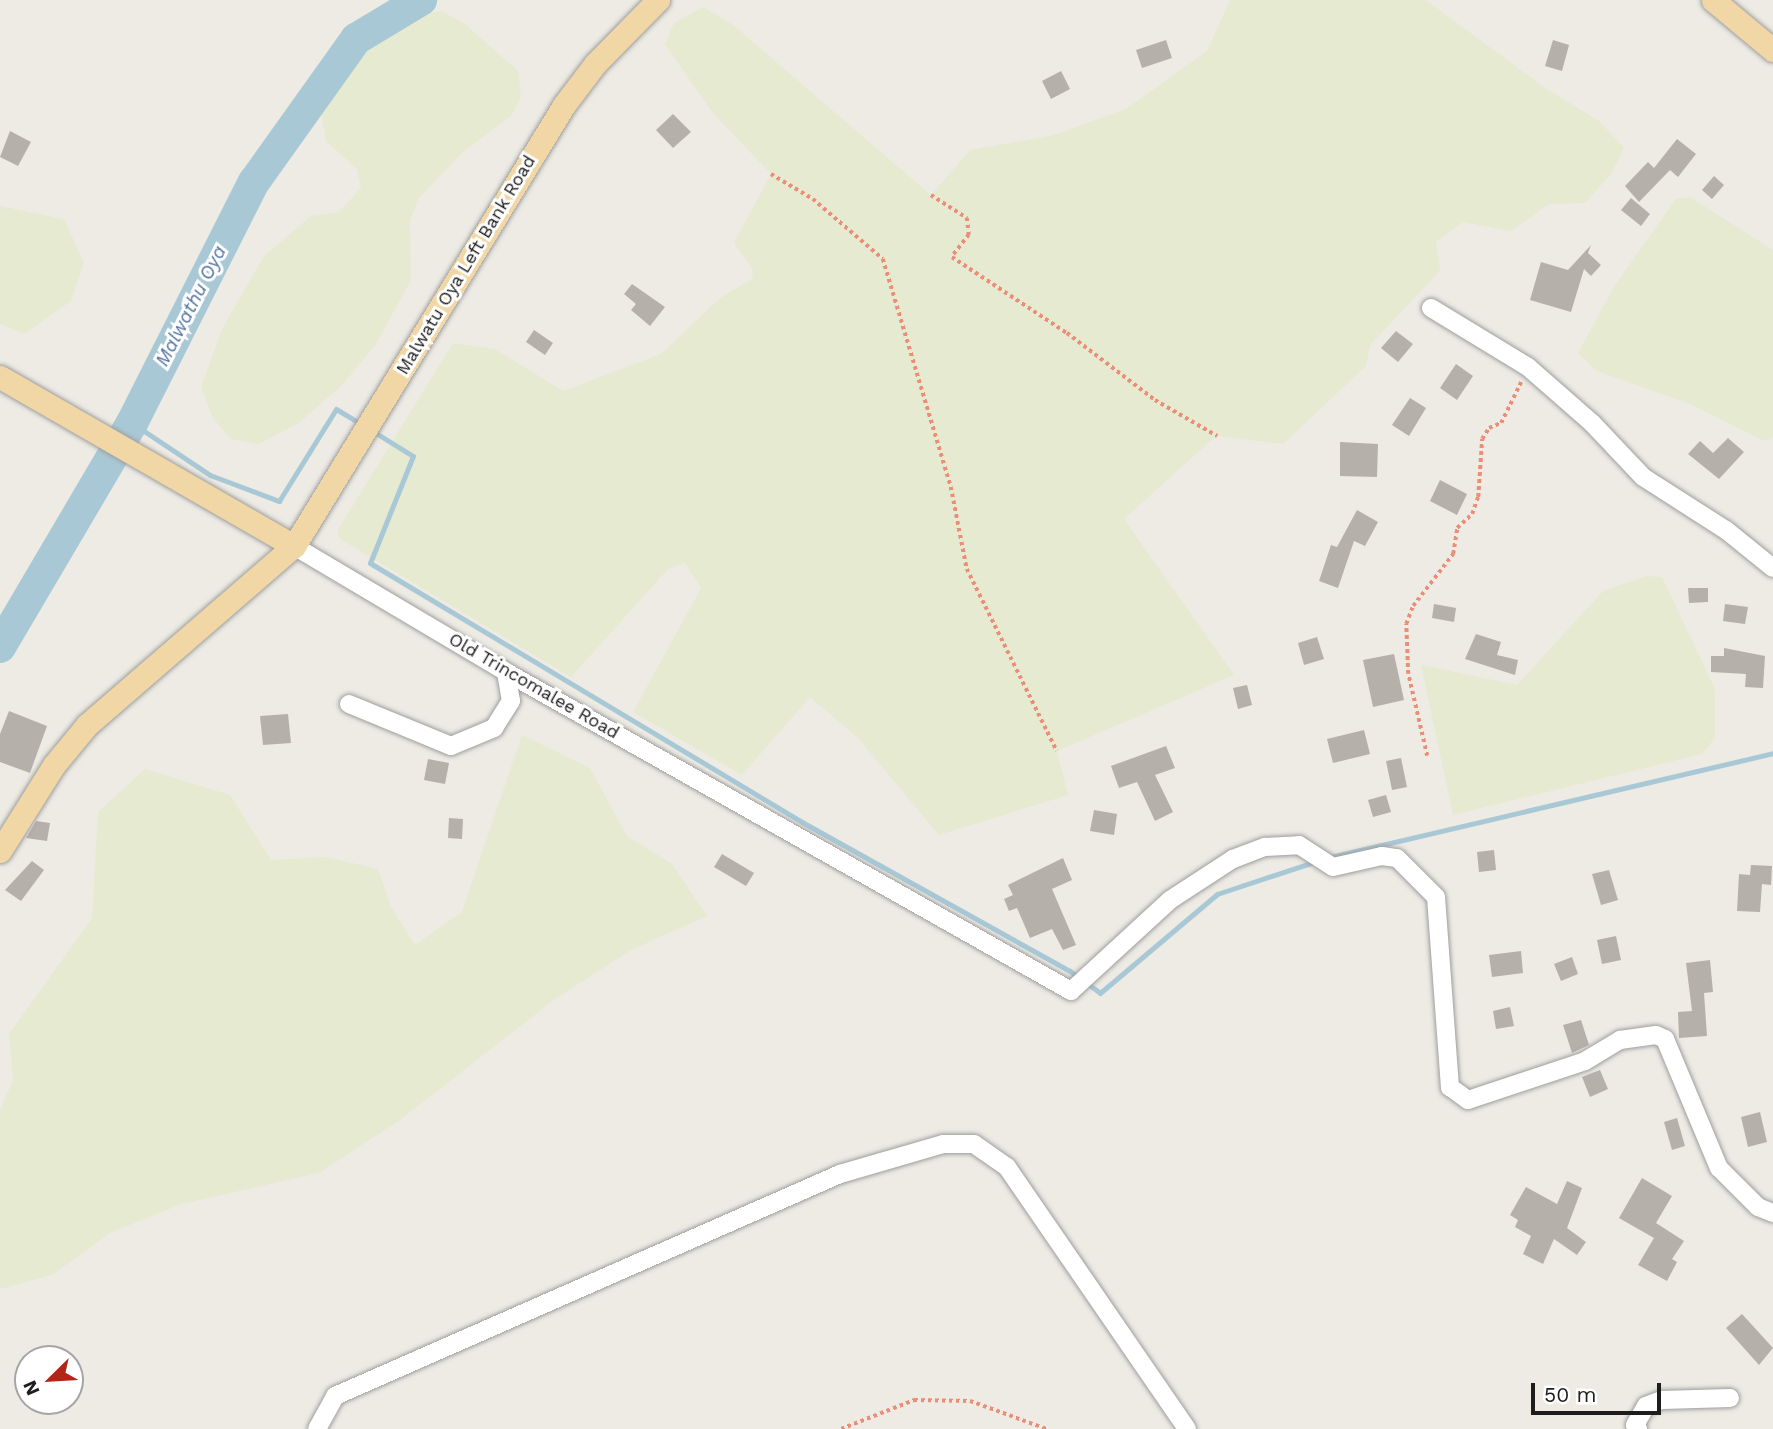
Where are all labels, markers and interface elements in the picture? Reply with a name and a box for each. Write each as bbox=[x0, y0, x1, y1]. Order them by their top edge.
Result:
street label: Malwatu Oya Left Bank Road bbox=[392, 151, 540, 379]
water label: Malwathu Oya bbox=[151, 242, 231, 370]
street label: Old Trincomalee Road bbox=[445, 628, 623, 744]
north arrow bbox=[14, 1345, 84, 1415]
scale bar bbox=[1535, 1370, 1664, 1414]
text: N bbox=[18, 1377, 45, 1399]
text: 50 m bbox=[1544, 1382, 1596, 1407]

